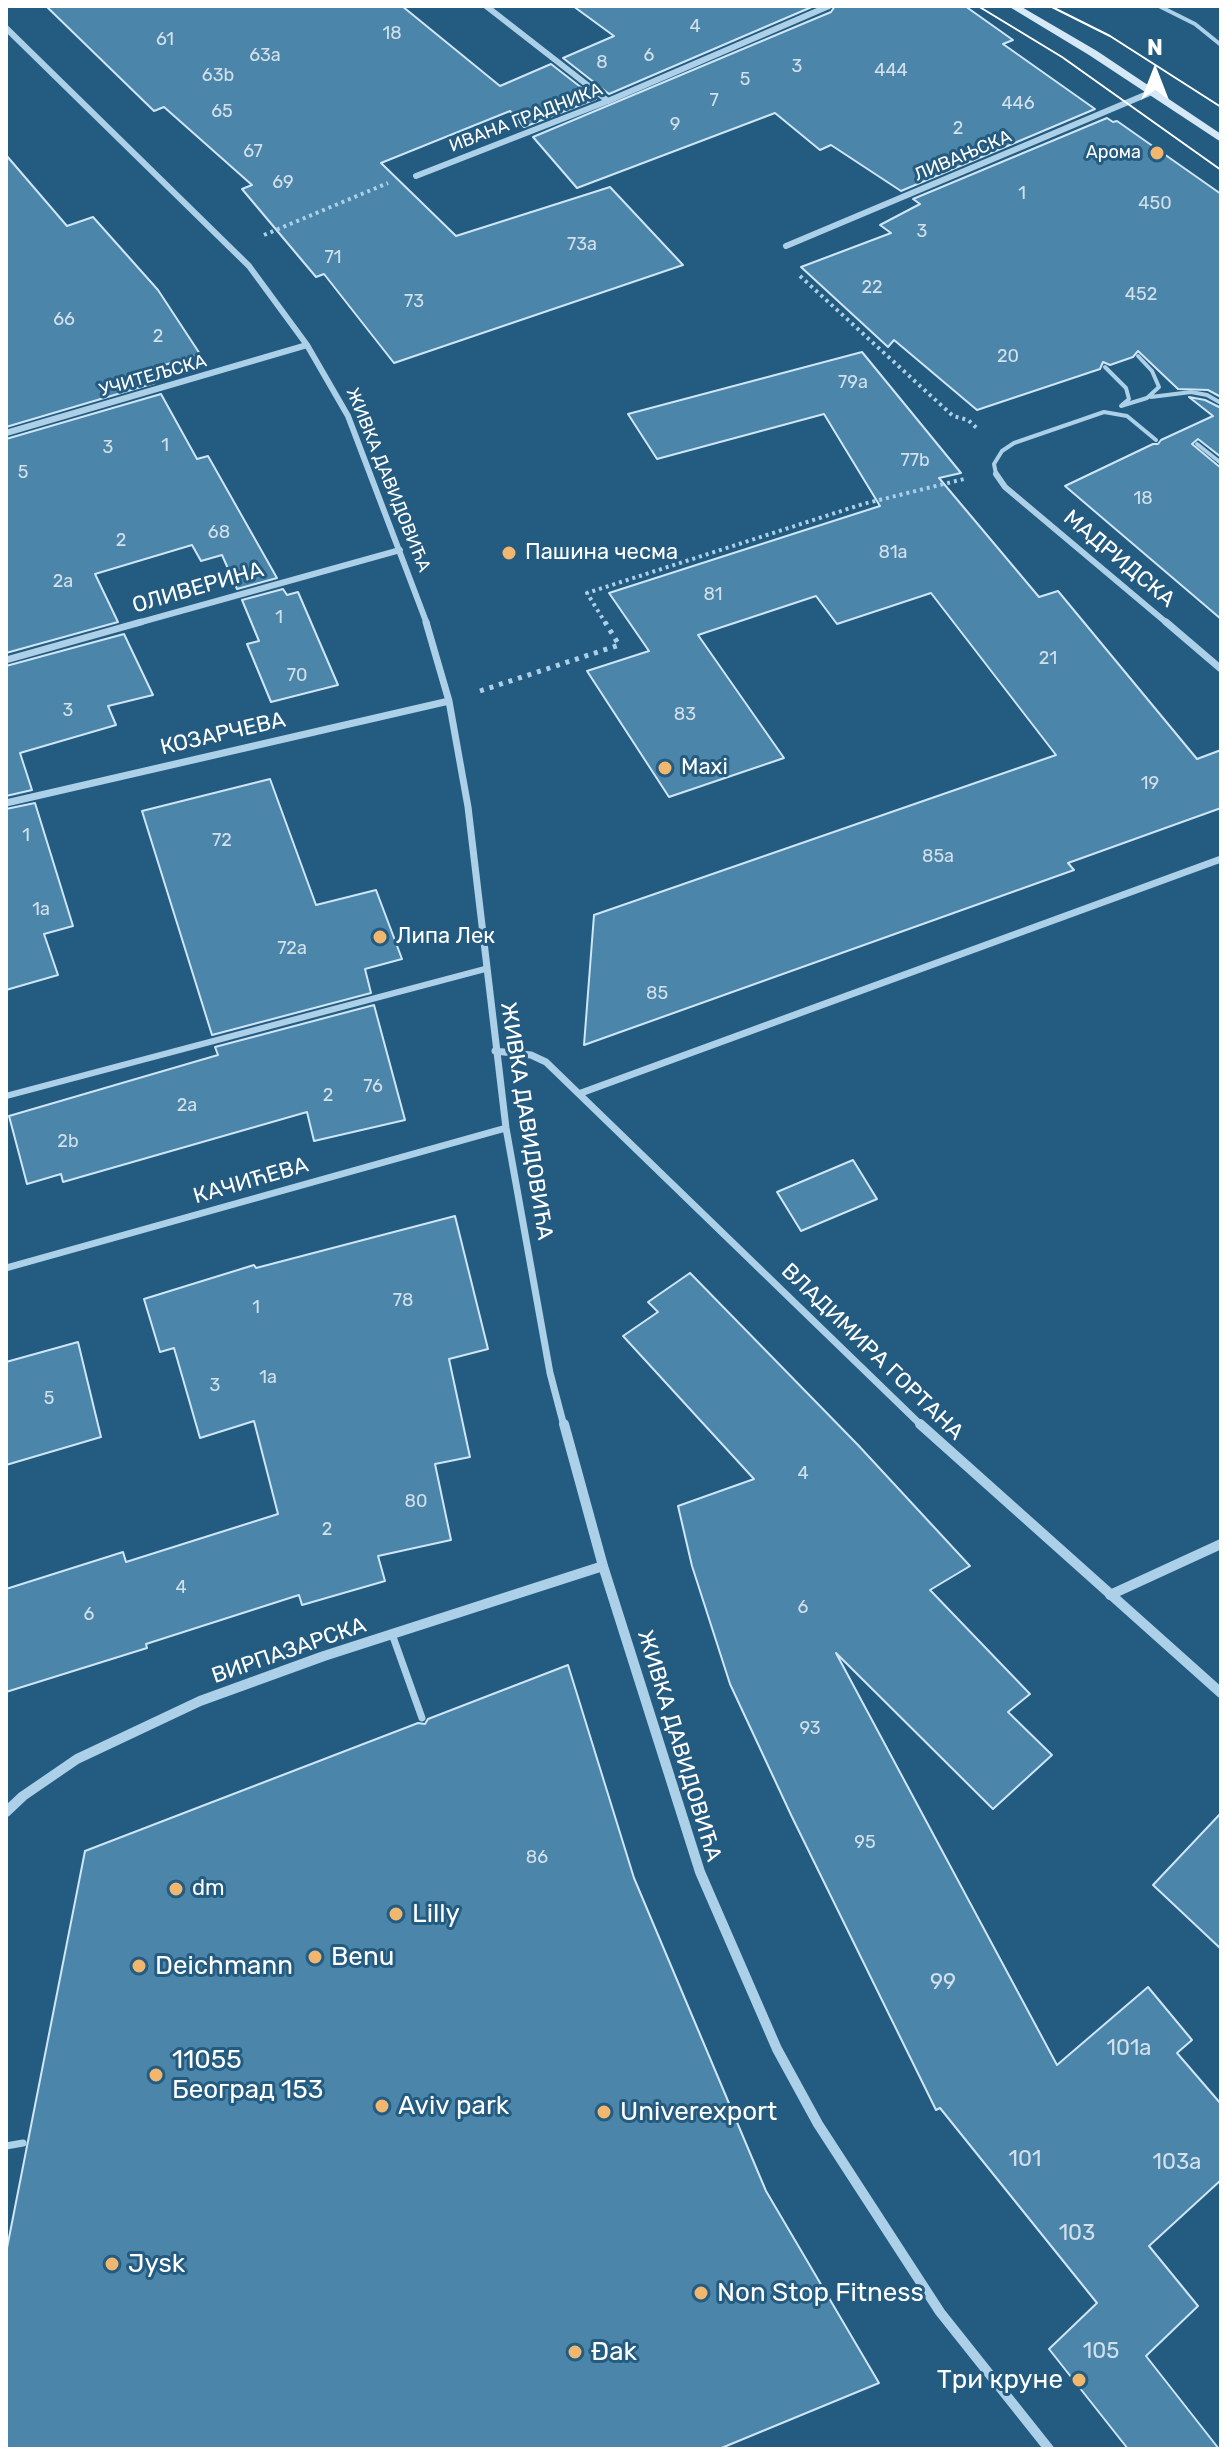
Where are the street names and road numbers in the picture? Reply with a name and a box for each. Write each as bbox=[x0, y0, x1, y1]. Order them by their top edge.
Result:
street label: ИВАНА ГРАДНИКА bbox=[446, 79, 606, 157]
street label: ЛИВАЊСКА bbox=[911, 126, 1015, 186]
street label: УЧИТЕЉСКА bbox=[97, 350, 209, 402]
street label: ЖИВКА ДАВИДОВИЋА bbox=[341, 385, 435, 575]
street label: МАДРИДСКА bbox=[1058, 505, 1180, 613]
street label: ОЛИВЕРИНА bbox=[129, 557, 267, 619]
street label: КОЗАРЧЕВА bbox=[158, 707, 288, 761]
street label: ЖИВКА ДАВИДОВИЋА bbox=[494, 1000, 558, 1242]
street label: КАЧИЋЕВА bbox=[190, 1152, 312, 1210]
street label: ВЛАДИМИРА ГОРТАНА bbox=[775, 1258, 969, 1446]
street label: ВИРПАЗАРСКА bbox=[208, 1612, 370, 1690]
street label: ЖИВКА ДАВИДОВИЋА bbox=[631, 1627, 727, 1865]

